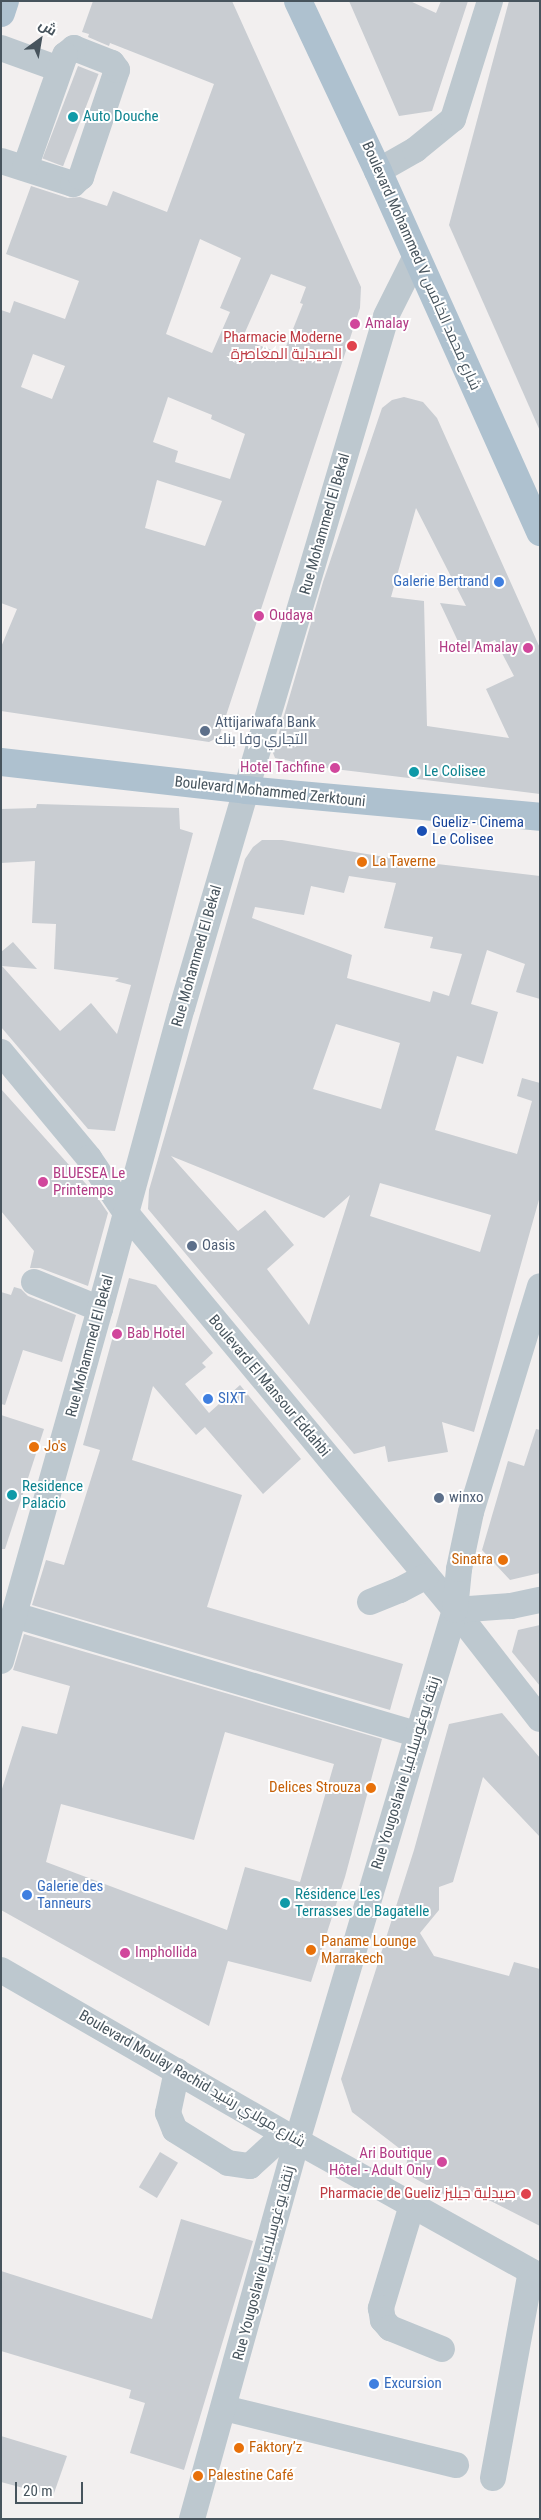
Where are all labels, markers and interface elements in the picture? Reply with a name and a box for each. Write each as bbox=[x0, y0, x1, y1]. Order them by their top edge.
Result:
north arrow bbox=[15, 15, 65, 65]
text: ش bbox=[36, 16, 60, 39]
place label: Auto Douche bbox=[83, 108, 159, 126]
marker: Auto Douche bbox=[67, 111, 79, 123]
street label: Boulevard Mohammed V شارع محمد الخامس bbox=[358, 139, 484, 393]
place label: Amalay bbox=[365, 315, 409, 333]
marker: Amalay bbox=[349, 318, 361, 330]
place label: Pharmacie Moderne الصيدلية المعاصرة bbox=[223, 328, 342, 363]
marker: Pharmacie Moderne الصيدلية المعاصرة bbox=[346, 340, 358, 352]
street label: Rue Mohammed El Bekal bbox=[296, 451, 354, 597]
place label: Galerie Bertrand bbox=[393, 573, 489, 591]
marker: Galerie Bertrand bbox=[493, 576, 505, 588]
place label: Oudaya bbox=[269, 607, 313, 625]
marker: Oudaya bbox=[253, 610, 265, 622]
place label: Hotel Amalay bbox=[439, 639, 518, 657]
marker: Hotel Amalay bbox=[522, 642, 534, 654]
place label: Attijariwafa Bank التجاري وفا بنك bbox=[215, 713, 316, 748]
marker: Attijariwafa Bank التجاري وفا بنك bbox=[199, 725, 211, 737]
place label: Hotel Tachfine bbox=[240, 759, 325, 777]
marker: Hotel Tachfine bbox=[329, 762, 341, 774]
place label: Le Colisee bbox=[424, 763, 485, 781]
marker: Le Colisee bbox=[408, 766, 420, 778]
street label: Boulevard Mohammed Zerktouni bbox=[174, 773, 366, 811]
place label: Gueliz - Cinema Le Colisee bbox=[432, 813, 524, 848]
marker: Gueliz - Cinema Le Colisee bbox=[416, 825, 428, 837]
place label: La Taverne bbox=[372, 853, 436, 871]
marker: La Taverne bbox=[356, 856, 368, 868]
street label: Rue Mohammed El Bekal bbox=[168, 883, 226, 1029]
place label: BLUESEA Le Printemps bbox=[53, 1164, 125, 1199]
marker: BLUESEA Le Printemps bbox=[37, 1176, 49, 1188]
place label: Oasis bbox=[202, 1237, 235, 1255]
marker: Oasis bbox=[186, 1240, 198, 1252]
street label: Rue Mohammed El Bekal bbox=[62, 1273, 118, 1419]
street label: Boulevard El Mansour Eddahbi bbox=[204, 1312, 334, 1460]
place label: Bab Hotel bbox=[127, 1325, 185, 1343]
marker: Bab Hotel bbox=[111, 1328, 123, 1340]
place label: SIXT bbox=[218, 1390, 246, 1408]
marker: SIXT bbox=[202, 1393, 214, 1405]
place label: Jo's bbox=[44, 1438, 67, 1456]
marker: Jo's bbox=[28, 1441, 40, 1453]
place label: Residence Palacio bbox=[22, 1477, 83, 1512]
marker: Residence Palacio bbox=[6, 1489, 18, 1501]
place label: winxo bbox=[449, 1489, 483, 1507]
marker: winxo bbox=[433, 1492, 445, 1504]
place label: Sinatra bbox=[451, 1551, 493, 1569]
marker: Sinatra bbox=[497, 1554, 509, 1566]
street label: Rue Yougoslavie زنقة يوغوسلافيا bbox=[368, 1674, 444, 1872]
place label: Delices Strouza bbox=[269, 1779, 361, 1797]
marker: Delices Strouza bbox=[365, 1782, 377, 1794]
place label: Galerie des Tanneurs bbox=[37, 1877, 103, 1912]
place label: Résidence Les Terrasses de Bagatelle bbox=[295, 1885, 429, 1920]
marker: Galerie des Tanneurs bbox=[21, 1889, 33, 1901]
marker: Résidence Les Terrasses de Bagatelle bbox=[279, 1897, 291, 1909]
place label: Paname Lounge Marrakech bbox=[321, 1932, 416, 1967]
place label: Imphollida bbox=[135, 1944, 197, 1962]
marker: Paname Lounge Marrakech bbox=[305, 1944, 317, 1956]
marker: Imphollida bbox=[119, 1947, 131, 1959]
street label: Boulevard Moulay Rachid شارع مولاي رشيد bbox=[76, 2007, 308, 2151]
place label: Ari Boutique Hôtel - Adult Only bbox=[329, 2144, 432, 2179]
marker: Ari Boutique Hôtel - Adult Only bbox=[436, 2156, 448, 2168]
street label: Rue Yougoslavie زنقة يوغوسلافيا bbox=[229, 2164, 299, 2362]
place label: Pharmacie de Gueliz صيدلية جيليز bbox=[320, 2185, 516, 2203]
marker: Pharmacie de Gueliz صيدلية جيليز bbox=[520, 2188, 532, 2200]
place label: Excursion bbox=[384, 2375, 442, 2393]
marker: Excursion bbox=[368, 2378, 380, 2390]
place label: Faktory’z bbox=[249, 2439, 302, 2457]
marker: Faktory’z bbox=[233, 2442, 245, 2454]
place label: Palestine Café bbox=[208, 2467, 294, 2485]
marker: Palestine Café bbox=[192, 2470, 204, 2482]
scale bar bbox=[18, 2472, 85, 2504]
text: 20 m bbox=[23, 2482, 53, 2500]

